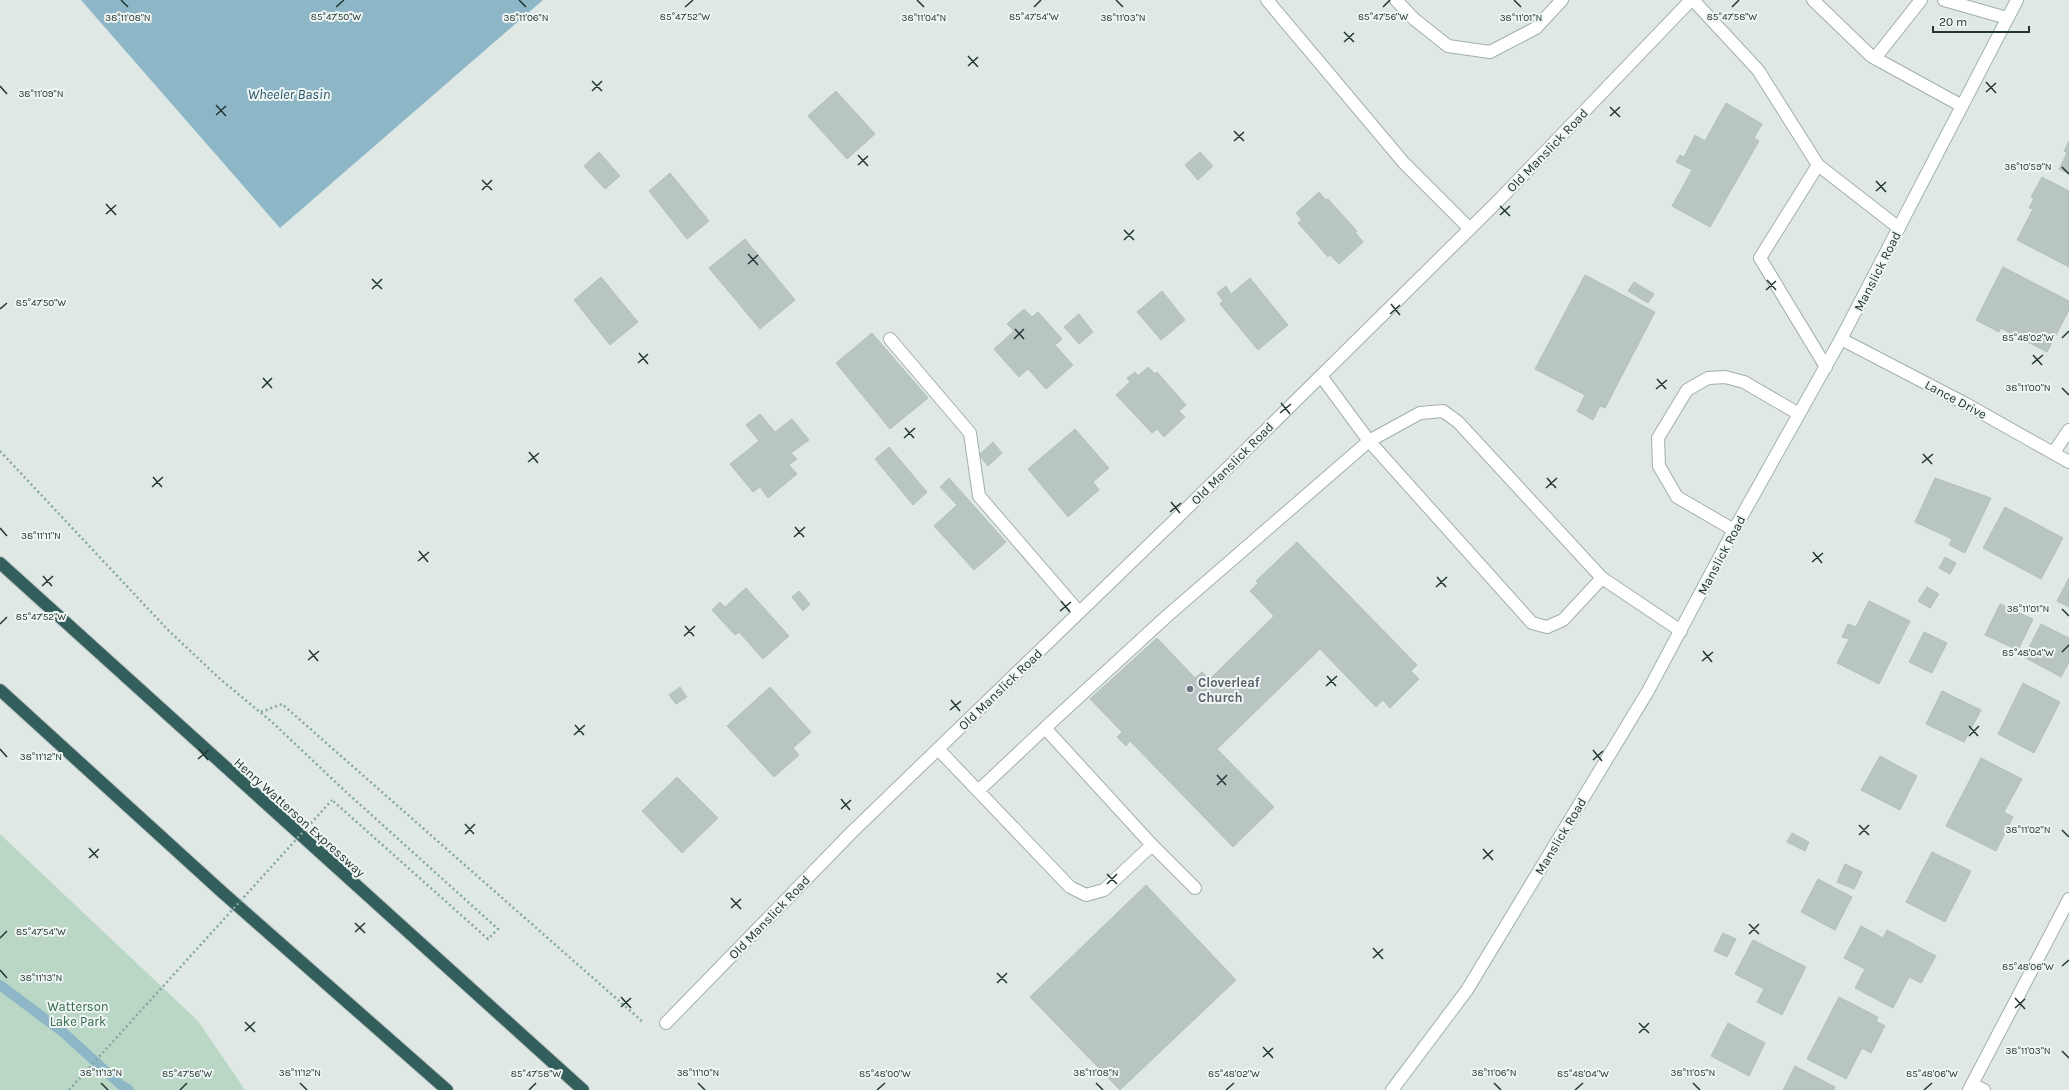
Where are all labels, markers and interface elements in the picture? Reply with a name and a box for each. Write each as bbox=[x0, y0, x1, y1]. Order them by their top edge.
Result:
scale bar bbox=[1933, 8, 2029, 34]
text: 85°47'50"W bbox=[311, 11, 361, 23]
text: 85°47'52"W bbox=[660, 11, 710, 23]
text: 85°47'54"W bbox=[1009, 11, 1059, 23]
text: 85°47'56"W bbox=[1358, 11, 1408, 23]
text: 85°47'58"W bbox=[1707, 11, 1757, 23]
text: 38°11'08"N bbox=[105, 12, 151, 24]
text: 38°11'06"N bbox=[504, 12, 548, 24]
text: 38°11'04"N bbox=[902, 12, 946, 24]
text: 38°11'03"N bbox=[1100, 12, 1146, 24]
text: 38°11'01"N bbox=[1500, 12, 1542, 24]
text: 20 m bbox=[1939, 15, 1967, 29]
water label: Wheeler Basin bbox=[248, 86, 330, 103]
text: 38°11'09"N bbox=[18, 88, 64, 100]
street label: Old Manslick Road bbox=[1504, 105, 1591, 195]
text: 38°10'59"N bbox=[2004, 161, 2052, 173]
street label: Manslick Road bbox=[1851, 229, 1904, 314]
text: 85°47'50"W bbox=[16, 297, 66, 309]
text: 85°48'02"W bbox=[2002, 332, 2054, 344]
street label: Lance Drive bbox=[1922, 377, 1990, 422]
text: 38°11'00"N bbox=[2005, 382, 2051, 394]
street label: Old Manslick Road bbox=[1188, 419, 1277, 508]
street label: Manslick Road bbox=[1694, 513, 1749, 597]
text: 38°11'11"N bbox=[21, 530, 61, 542]
text: 38°11'01"N bbox=[2007, 603, 2049, 615]
text: 85°47'52"W bbox=[16, 611, 66, 623]
street label: Old Manslick Road bbox=[955, 646, 1045, 733]
text: 85°48'04"W bbox=[2002, 647, 2054, 659]
place label: Cloverleaf Church bbox=[1198, 675, 1260, 705]
marker: Cloverleaf Church bbox=[1185, 684, 1195, 694]
text: 38°11'12"N bbox=[20, 751, 62, 763]
street label: Henry Watterson Expressway bbox=[231, 755, 368, 880]
street label: Manslick Road bbox=[1531, 795, 1589, 878]
text: 38°11'02"N bbox=[2005, 824, 2051, 836]
street label: Old Manslick Road bbox=[726, 872, 813, 962]
text: 85°47'54"W bbox=[16, 926, 66, 938]
text: 85°48'06"W bbox=[2002, 961, 2054, 973]
text: 38°11'13"N bbox=[20, 972, 62, 984]
park label: Watterson Lake Park bbox=[47, 999, 109, 1029]
text: 38°11'03"N bbox=[2005, 1045, 2051, 1057]
text: 38°11'13"N bbox=[80, 1067, 122, 1079]
text: 38°11'12"N bbox=[279, 1067, 321, 1079]
text: 38°11'10"N bbox=[677, 1067, 719, 1079]
text: 38°11'08"N bbox=[1073, 1067, 1119, 1079]
text: 38°11'06"N bbox=[1472, 1067, 1516, 1079]
text: 38°11'05"N bbox=[1671, 1067, 1715, 1079]
text: 85°47'56"W bbox=[162, 1068, 212, 1080]
text: 85°47'58"W bbox=[511, 1068, 561, 1080]
text: 85°48'00"W bbox=[859, 1068, 911, 1080]
text: 85°48'02"W bbox=[1208, 1068, 1260, 1080]
text: 85°48'04"W bbox=[1557, 1068, 1609, 1080]
text: 85°48'06"W bbox=[1906, 1068, 1958, 1080]

